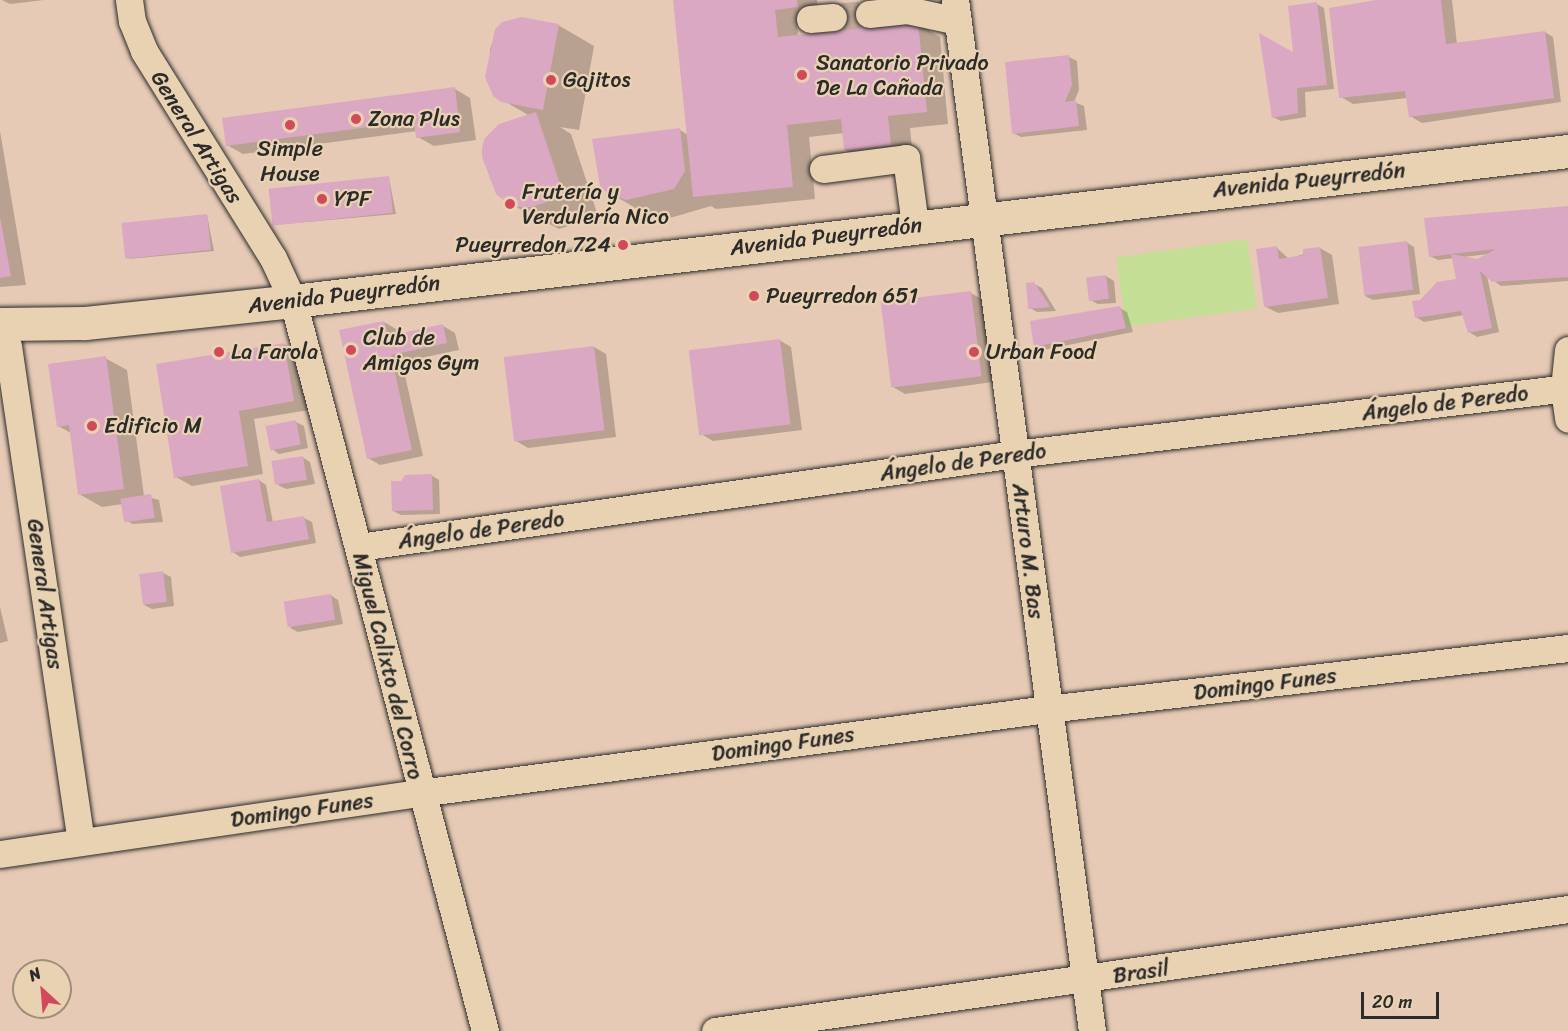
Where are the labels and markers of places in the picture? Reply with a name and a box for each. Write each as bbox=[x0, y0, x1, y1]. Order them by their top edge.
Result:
place label: Sanatorio Privado De La Cañada bbox=[816, 49, 988, 100]
marker: Sanatorio Privado De La Cañada bbox=[793, 66, 811, 84]
place label: Gajitos bbox=[563, 67, 630, 93]
marker: Gajitos bbox=[544, 73, 558, 87]
place label: Zona Plus bbox=[368, 106, 461, 132]
marker: Zona Plus bbox=[349, 112, 363, 126]
marker: Simple House bbox=[283, 118, 297, 132]
place label: Simple House bbox=[257, 135, 323, 186]
place label: Frutería y Verdulería Nico bbox=[522, 178, 669, 230]
place label: YPF bbox=[334, 186, 371, 212]
marker: YPF bbox=[315, 192, 329, 206]
marker: Frutería y Verdulería Nico bbox=[503, 197, 517, 211]
place label: Pueyrredon 724 bbox=[455, 232, 611, 258]
marker: Pueyrredon 724 bbox=[616, 238, 630, 252]
place label: Pueyrredon 651 bbox=[766, 283, 918, 309]
marker: Pueyrredon 651 bbox=[747, 289, 761, 303]
place label: Club de Amigos Gym bbox=[363, 324, 479, 376]
place label: La Farola bbox=[231, 339, 318, 365]
place label: Urban Food bbox=[986, 339, 1096, 365]
marker: Club de Amigos Gym bbox=[344, 343, 358, 357]
marker: La Farola bbox=[212, 345, 226, 359]
marker: Urban Food bbox=[967, 345, 981, 359]
place label: Edificio M bbox=[104, 413, 202, 439]
marker: Edificio M bbox=[85, 419, 99, 433]

